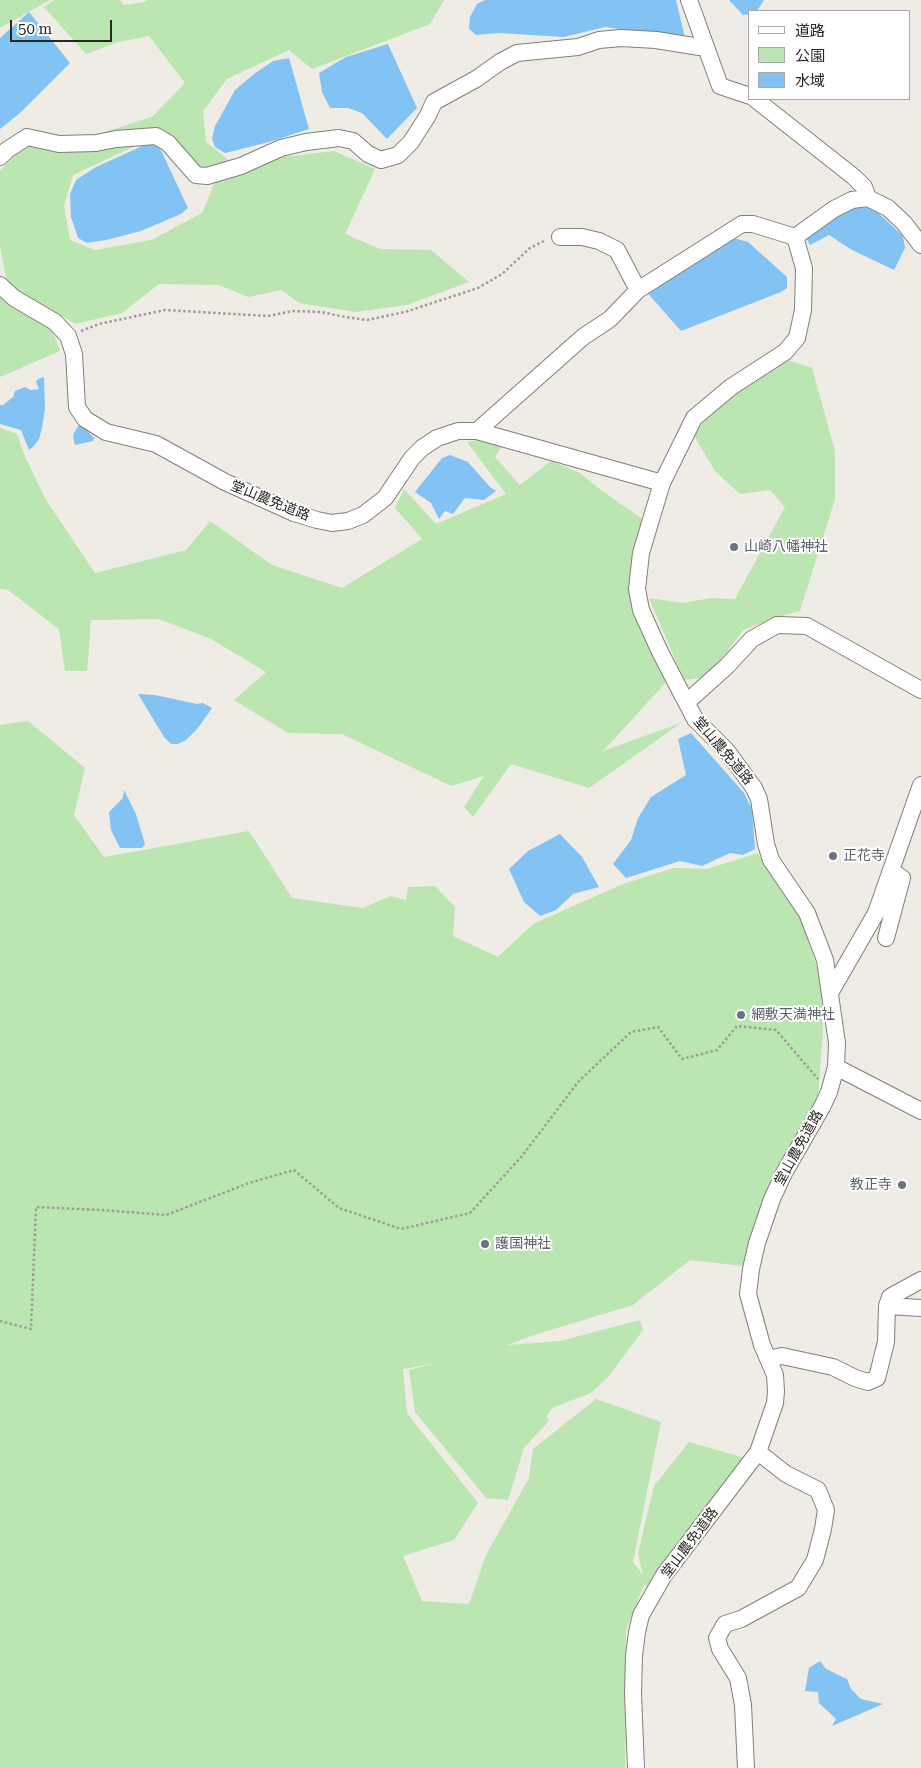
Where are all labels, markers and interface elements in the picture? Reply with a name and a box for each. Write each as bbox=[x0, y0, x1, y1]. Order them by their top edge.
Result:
scale bar bbox=[12, 10, 115, 42]
legend bbox=[748, 10, 911, 100]
text: 50 m bbox=[18, 20, 52, 38]
text: 道路 bbox=[795, 22, 825, 40]
text: 公園 bbox=[795, 47, 825, 65]
text: 水域 bbox=[795, 72, 825, 90]
street label: 堂山農免道路 bbox=[228, 477, 312, 525]
place label: 山崎八幡神社 bbox=[744, 539, 828, 555]
marker: 山崎八幡神社 bbox=[728, 541, 740, 553]
street label: 堂山農免道路 bbox=[690, 713, 756, 789]
place label: 正花寺 bbox=[843, 848, 885, 864]
marker: 正花寺 bbox=[827, 850, 839, 862]
place label: 網敷天満神社 bbox=[751, 1007, 835, 1023]
marker: 網敷天満神社 bbox=[735, 1009, 747, 1021]
street label: 堂山農免道路 bbox=[771, 1107, 827, 1189]
place label: 教正寺 bbox=[850, 1177, 892, 1193]
marker: 教正寺 bbox=[896, 1179, 908, 1191]
place label: 護国神社 bbox=[495, 1236, 551, 1252]
marker: 護国神社 bbox=[479, 1238, 491, 1250]
street label: 堂山農免道路 bbox=[658, 1504, 722, 1582]

